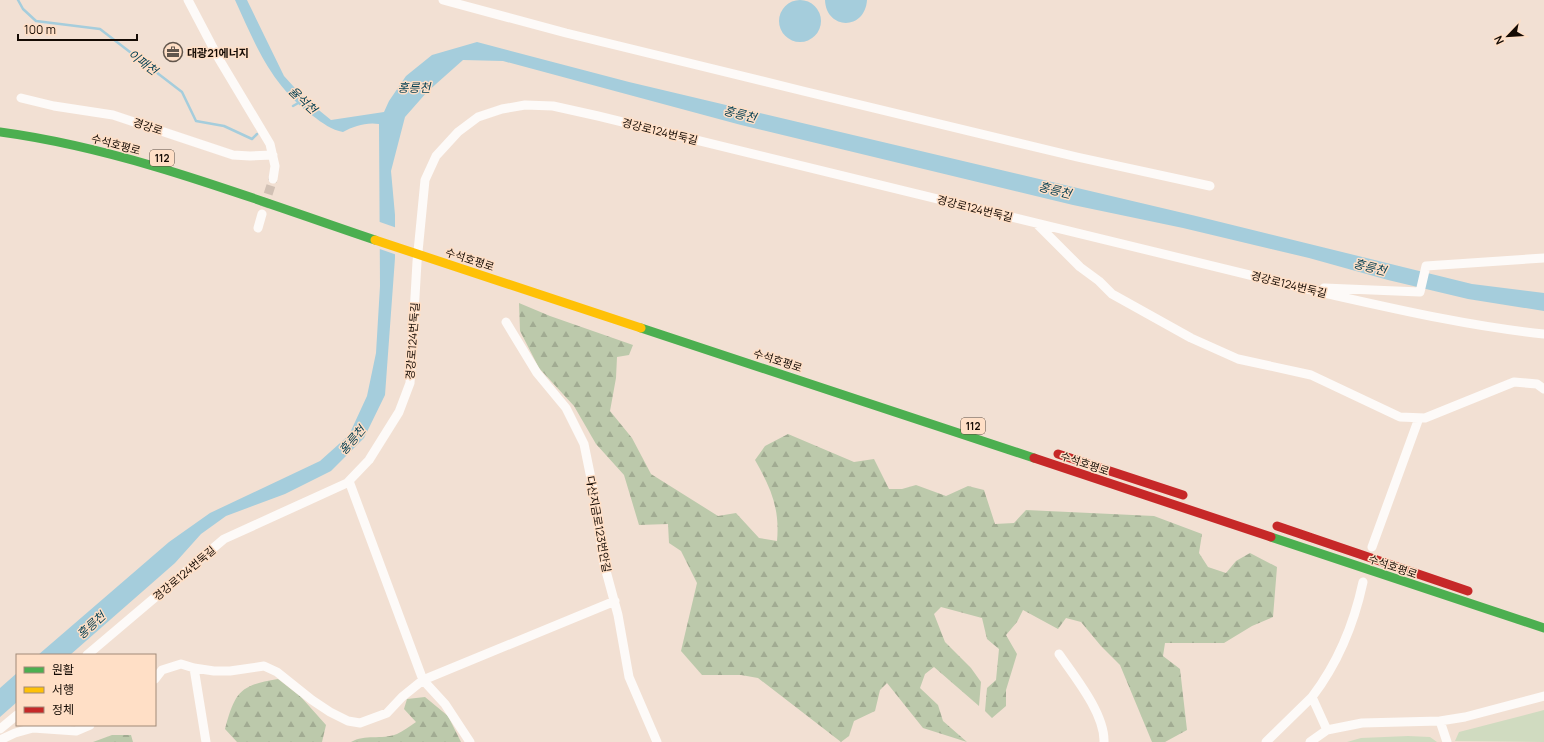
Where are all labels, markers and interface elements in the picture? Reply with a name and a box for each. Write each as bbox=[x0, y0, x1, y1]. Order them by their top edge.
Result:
scale bar bbox=[18, 16, 137, 42]
north arrow bbox=[1488, 16, 1528, 56]
text: 100 m bbox=[24, 21, 56, 38]
text: N bbox=[1490, 34, 1507, 47]
office icon: 대광21에너지 bbox=[162, 41, 184, 63]
water label: 이패천 bbox=[125, 45, 163, 80]
place label: 대광21에너지 bbox=[187, 45, 249, 60]
water label: 홍릉천 bbox=[397, 79, 433, 96]
water label: 율석천 bbox=[285, 82, 322, 119]
water label: 홍릉천 bbox=[722, 102, 760, 127]
street label: 경강로 bbox=[131, 114, 165, 138]
street label: 경강로124번둑길 bbox=[621, 114, 699, 148]
street label: 수석호평로 bbox=[90, 130, 142, 158]
road number: 112 bbox=[150, 150, 174, 166]
water label: 홍릉천 bbox=[1037, 178, 1075, 203]
street label: 경강로124번둑길 bbox=[936, 191, 1014, 225]
street label: 수석호평로 bbox=[444, 244, 496, 274]
water label: 홍릉천 bbox=[1352, 255, 1390, 280]
street label: 경강로124번둑길 bbox=[1250, 267, 1328, 301]
street label: 경강로124번둑길 bbox=[402, 302, 422, 380]
street label: 수석호평로 bbox=[752, 345, 804, 375]
road number: 112 bbox=[961, 418, 985, 434]
water label: 홍릉천 bbox=[335, 420, 370, 458]
street label: 수석호평로 bbox=[1059, 448, 1111, 478]
street label: 다산지금로123번안길 bbox=[583, 475, 615, 573]
street label: 경강로124번둑길 bbox=[149, 542, 219, 604]
street label: 수석호평로 bbox=[1367, 551, 1419, 581]
water label: 홍릉천 bbox=[73, 606, 110, 642]
legend bbox=[16, 654, 156, 726]
text: 원활 bbox=[52, 661, 74, 678]
text: 서행 bbox=[52, 681, 74, 698]
text: 정체 bbox=[52, 701, 74, 718]

